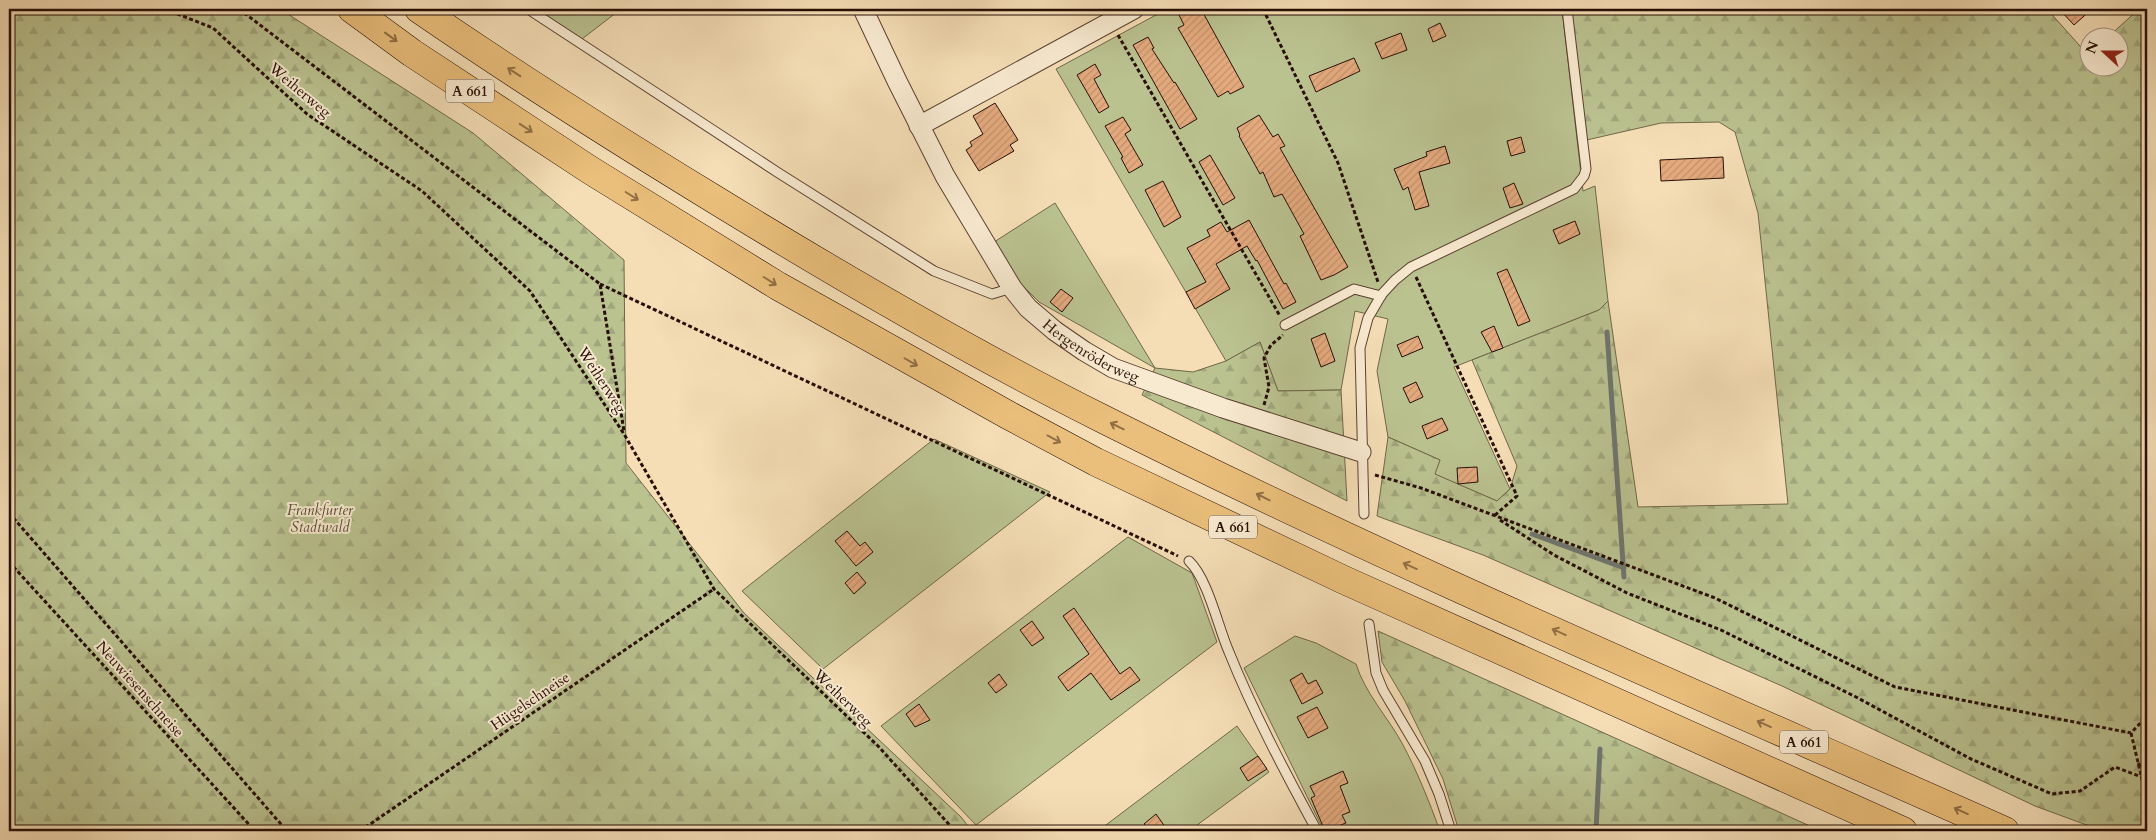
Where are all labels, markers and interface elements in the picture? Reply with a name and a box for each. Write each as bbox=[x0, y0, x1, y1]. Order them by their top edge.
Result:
north arrow bbox=[2078, 28, 2128, 78]
one-way arrow bbox=[384, 32, 398, 42]
text: N bbox=[2081, 38, 2103, 57]
street label: Weiherweg bbox=[264, 57, 336, 122]
one-way arrow bbox=[507, 66, 521, 76]
road number: A 661 bbox=[446, 80, 494, 102]
one-way arrow bbox=[519, 123, 533, 133]
one-way arrow bbox=[624, 191, 638, 201]
one-way arrow bbox=[763, 275, 777, 286]
street label: Hergenröderweg bbox=[1038, 315, 1143, 387]
street label: Weiherweg bbox=[573, 342, 631, 418]
one-way arrow bbox=[903, 357, 918, 367]
one-way arrow bbox=[1110, 421, 1125, 430]
one-way arrow bbox=[1046, 434, 1061, 444]
one-way arrow bbox=[1256, 492, 1271, 502]
park label: Frankfurter Stadtwald bbox=[287, 500, 354, 537]
road number: A 661 bbox=[1209, 516, 1257, 538]
one-way arrow bbox=[1403, 561, 1418, 571]
one-way arrow bbox=[1552, 627, 1567, 637]
street label: Neuwiesenschneise bbox=[92, 637, 189, 741]
street label: Weiherweg bbox=[808, 664, 877, 732]
street label: Hügelschneise bbox=[487, 667, 574, 735]
one-way arrow bbox=[1757, 719, 1772, 728]
road number: A 661 bbox=[1780, 730, 1828, 754]
one-way arrow bbox=[1954, 806, 1969, 816]

